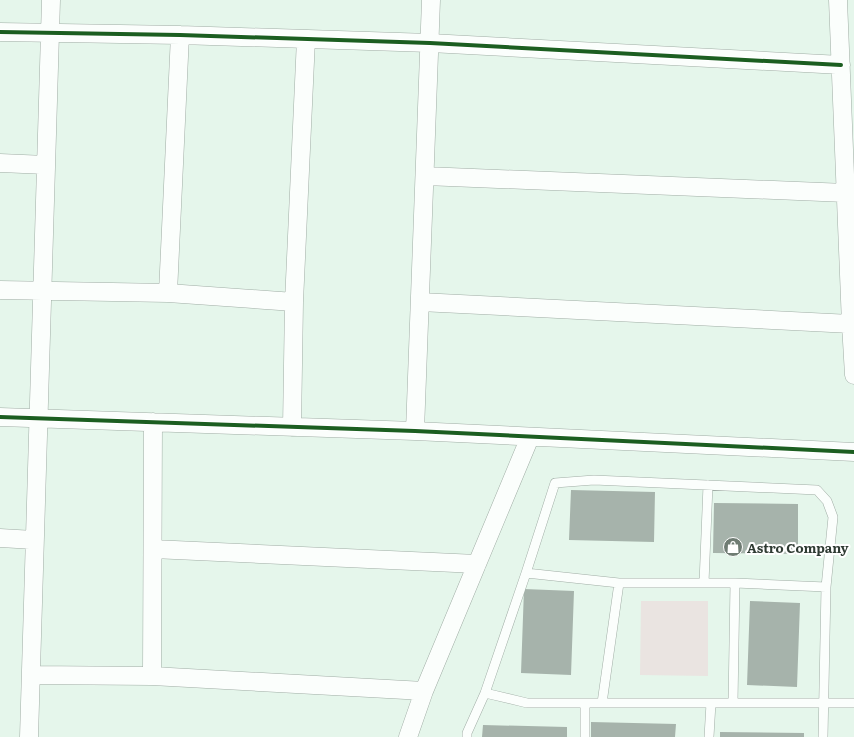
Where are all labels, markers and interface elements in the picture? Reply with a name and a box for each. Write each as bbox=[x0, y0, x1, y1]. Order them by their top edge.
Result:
shop icon: Astro Company bbox=[722, 536, 744, 558]
place label: Astro Company bbox=[747, 538, 849, 557]

